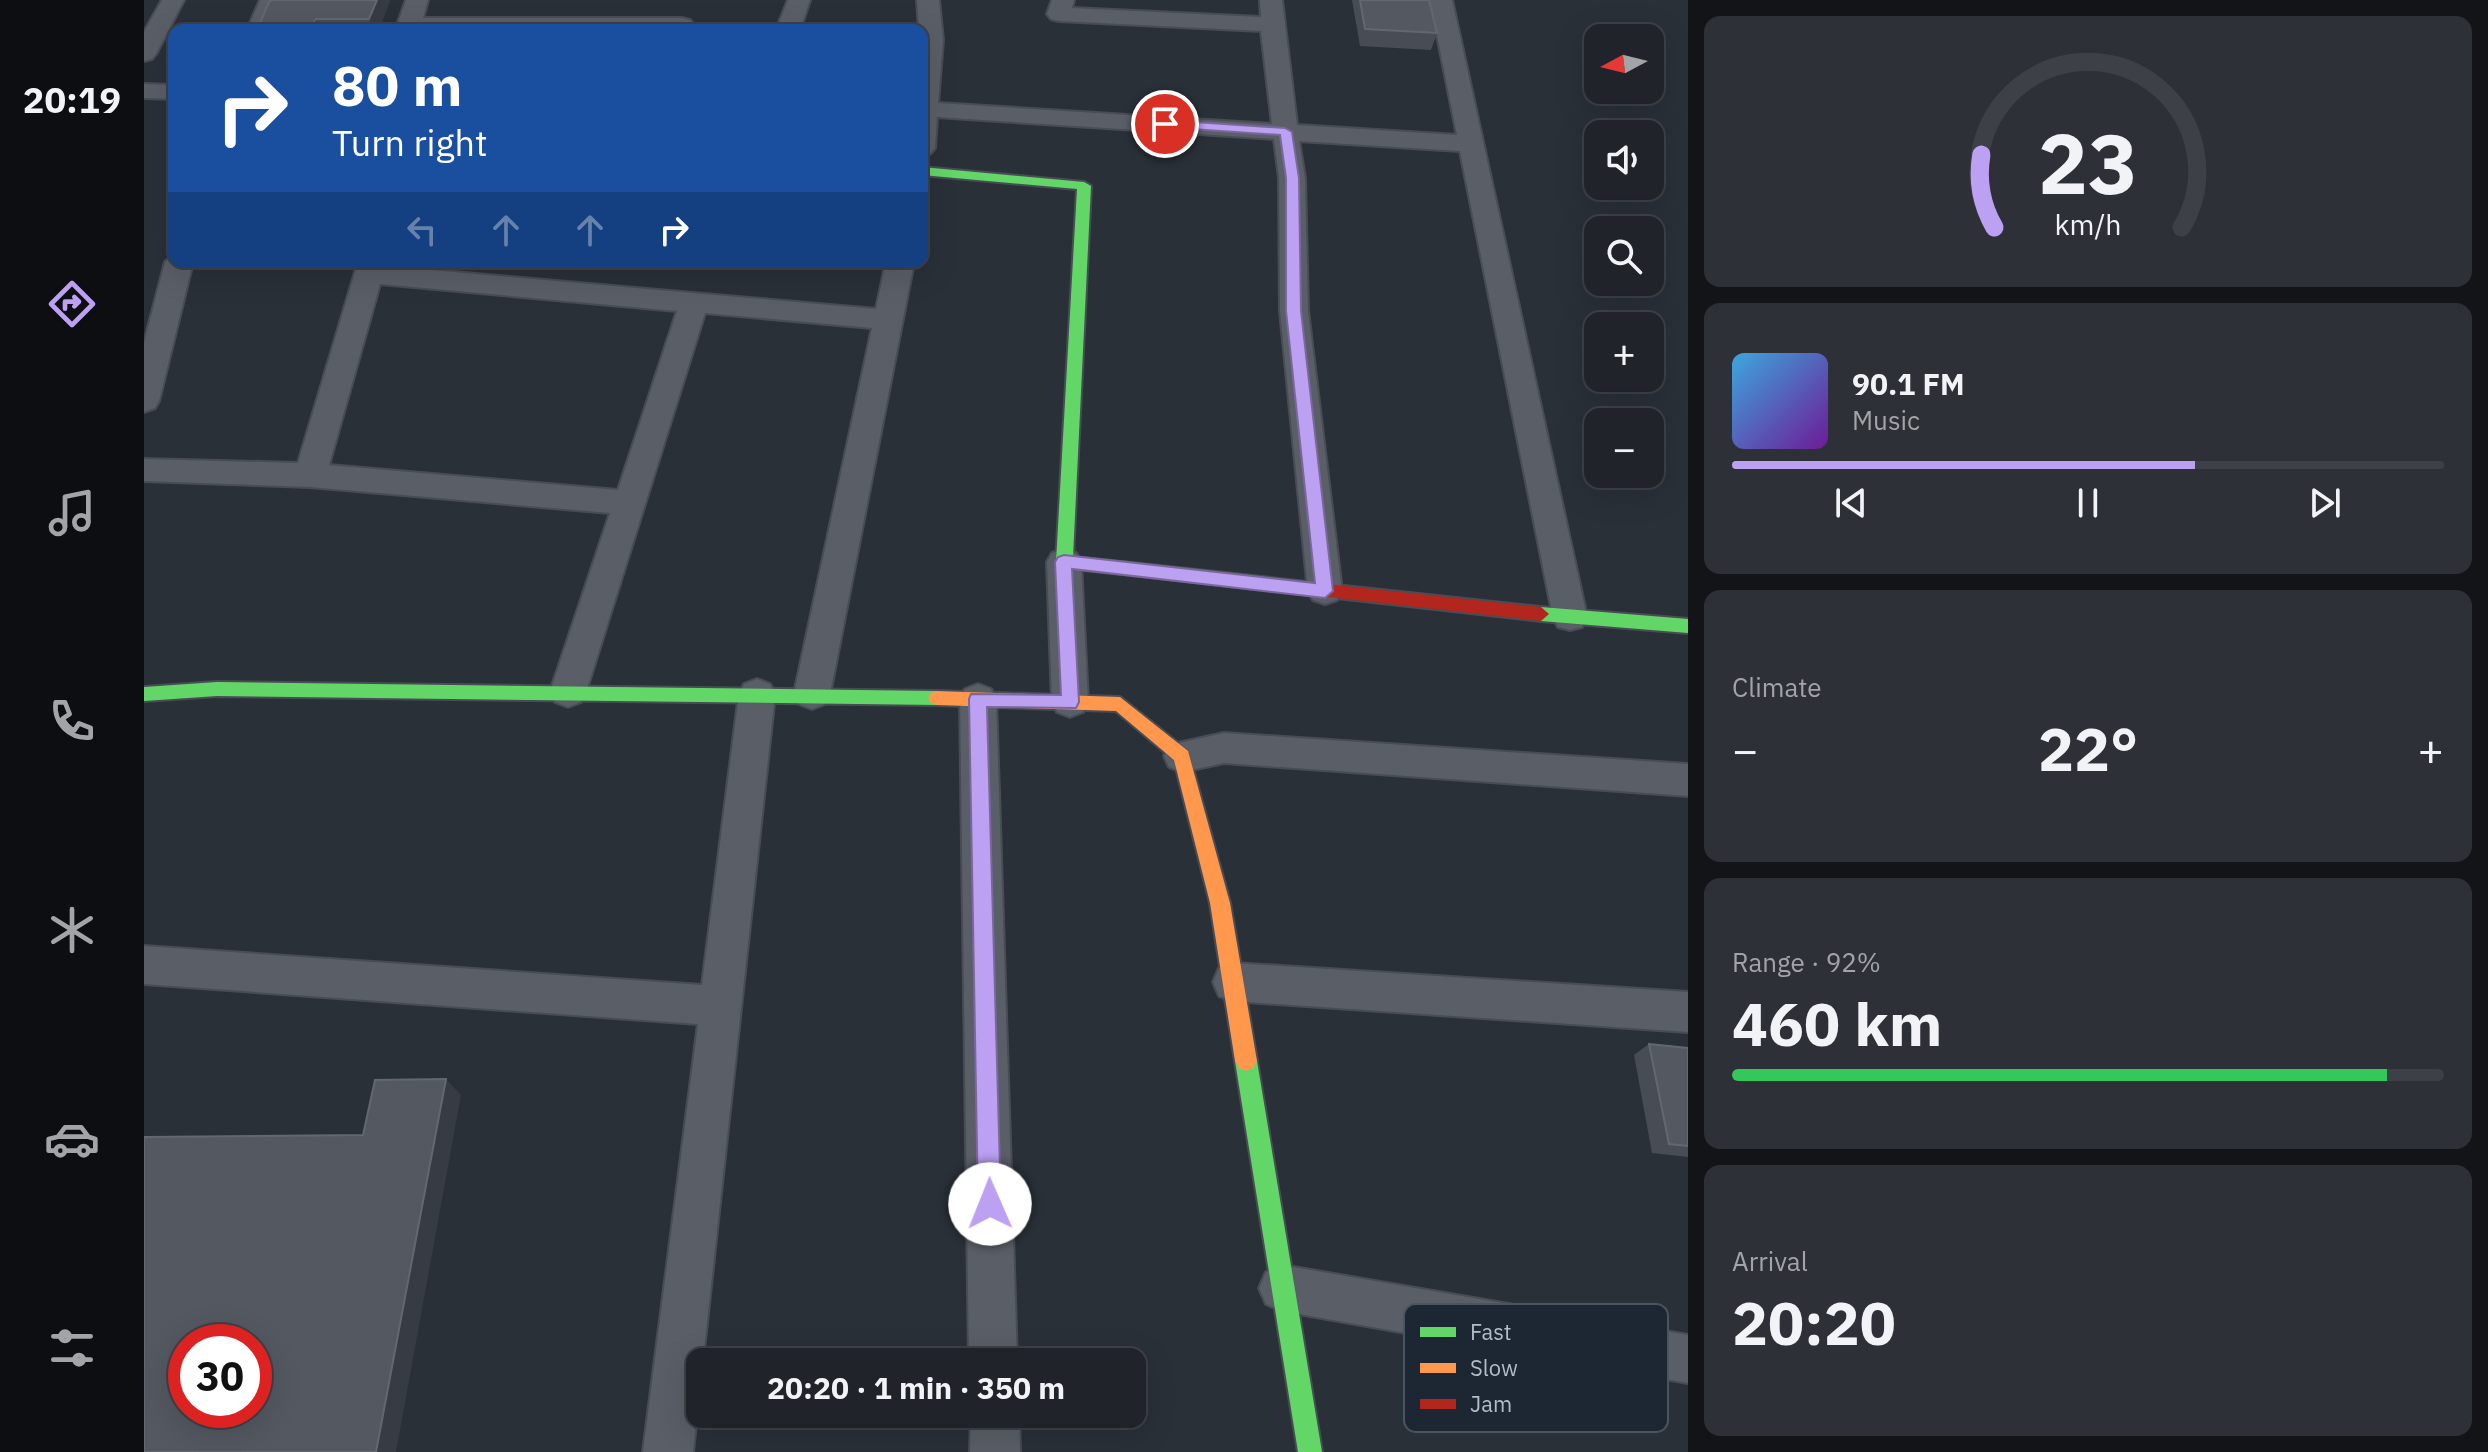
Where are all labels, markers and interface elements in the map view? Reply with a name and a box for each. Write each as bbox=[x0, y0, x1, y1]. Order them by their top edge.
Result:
north arrow bbox=[1584, 24, 1664, 104]
map controls bbox=[1584, 24, 1664, 488]
text: 80 m bbox=[332, 49, 462, 121]
icon: right bbox=[200, 56, 304, 160]
text: 20:19 bbox=[23, 76, 121, 123]
pin bbox=[1131, 90, 1199, 158]
icon: arrive bbox=[1143, 102, 1187, 146]
text: 23 bbox=[2038, 108, 2138, 216]
text: Turn right bbox=[332, 119, 488, 166]
button: sound bbox=[1584, 120, 1664, 200]
text: km/h bbox=[2054, 206, 2122, 243]
icon: left bbox=[400, 208, 444, 252]
icon: ahead bbox=[484, 208, 528, 252]
icon: ahead bbox=[568, 208, 612, 252]
icon: right bbox=[652, 208, 696, 252]
button: search bbox=[1584, 216, 1664, 296]
icon: directions bbox=[44, 276, 100, 332]
button: + bbox=[1584, 312, 1664, 392]
text: 90.1 FM bbox=[1852, 364, 1965, 403]
text: Music bbox=[1852, 403, 1920, 437]
button: − bbox=[1584, 408, 1664, 488]
icon: previous bbox=[1829, 481, 1873, 525]
icon: pause bbox=[2066, 481, 2110, 525]
icon: next bbox=[2303, 481, 2347, 525]
icon: music bbox=[44, 485, 100, 541]
text: Climate bbox=[1732, 670, 1822, 704]
icon: phone bbox=[44, 693, 100, 749]
text: 22° bbox=[2038, 709, 2138, 788]
text: − bbox=[1732, 721, 1758, 778]
text: + bbox=[2418, 721, 2444, 778]
icon: climate bbox=[44, 902, 100, 958]
text: Range · 92% bbox=[1732, 945, 1881, 979]
text: 460 km bbox=[1732, 984, 1942, 1063]
icon: car bbox=[44, 1111, 100, 1167]
position arrow bbox=[948, 1162, 1032, 1246]
text: Arrival bbox=[1732, 1244, 1808, 1278]
text: 20:20 bbox=[1732, 1283, 1896, 1362]
legend bbox=[1404, 1304, 1668, 1432]
text: Fast bbox=[1470, 1317, 1511, 1346]
icon: filters bbox=[44, 1320, 100, 1376]
speed limit sign: 30 bbox=[168, 1324, 272, 1428]
text: Slow bbox=[1470, 1353, 1518, 1382]
text: 20:20 · 1 min · 350 m bbox=[767, 1368, 1065, 1407]
text: Jam bbox=[1470, 1389, 1512, 1418]

